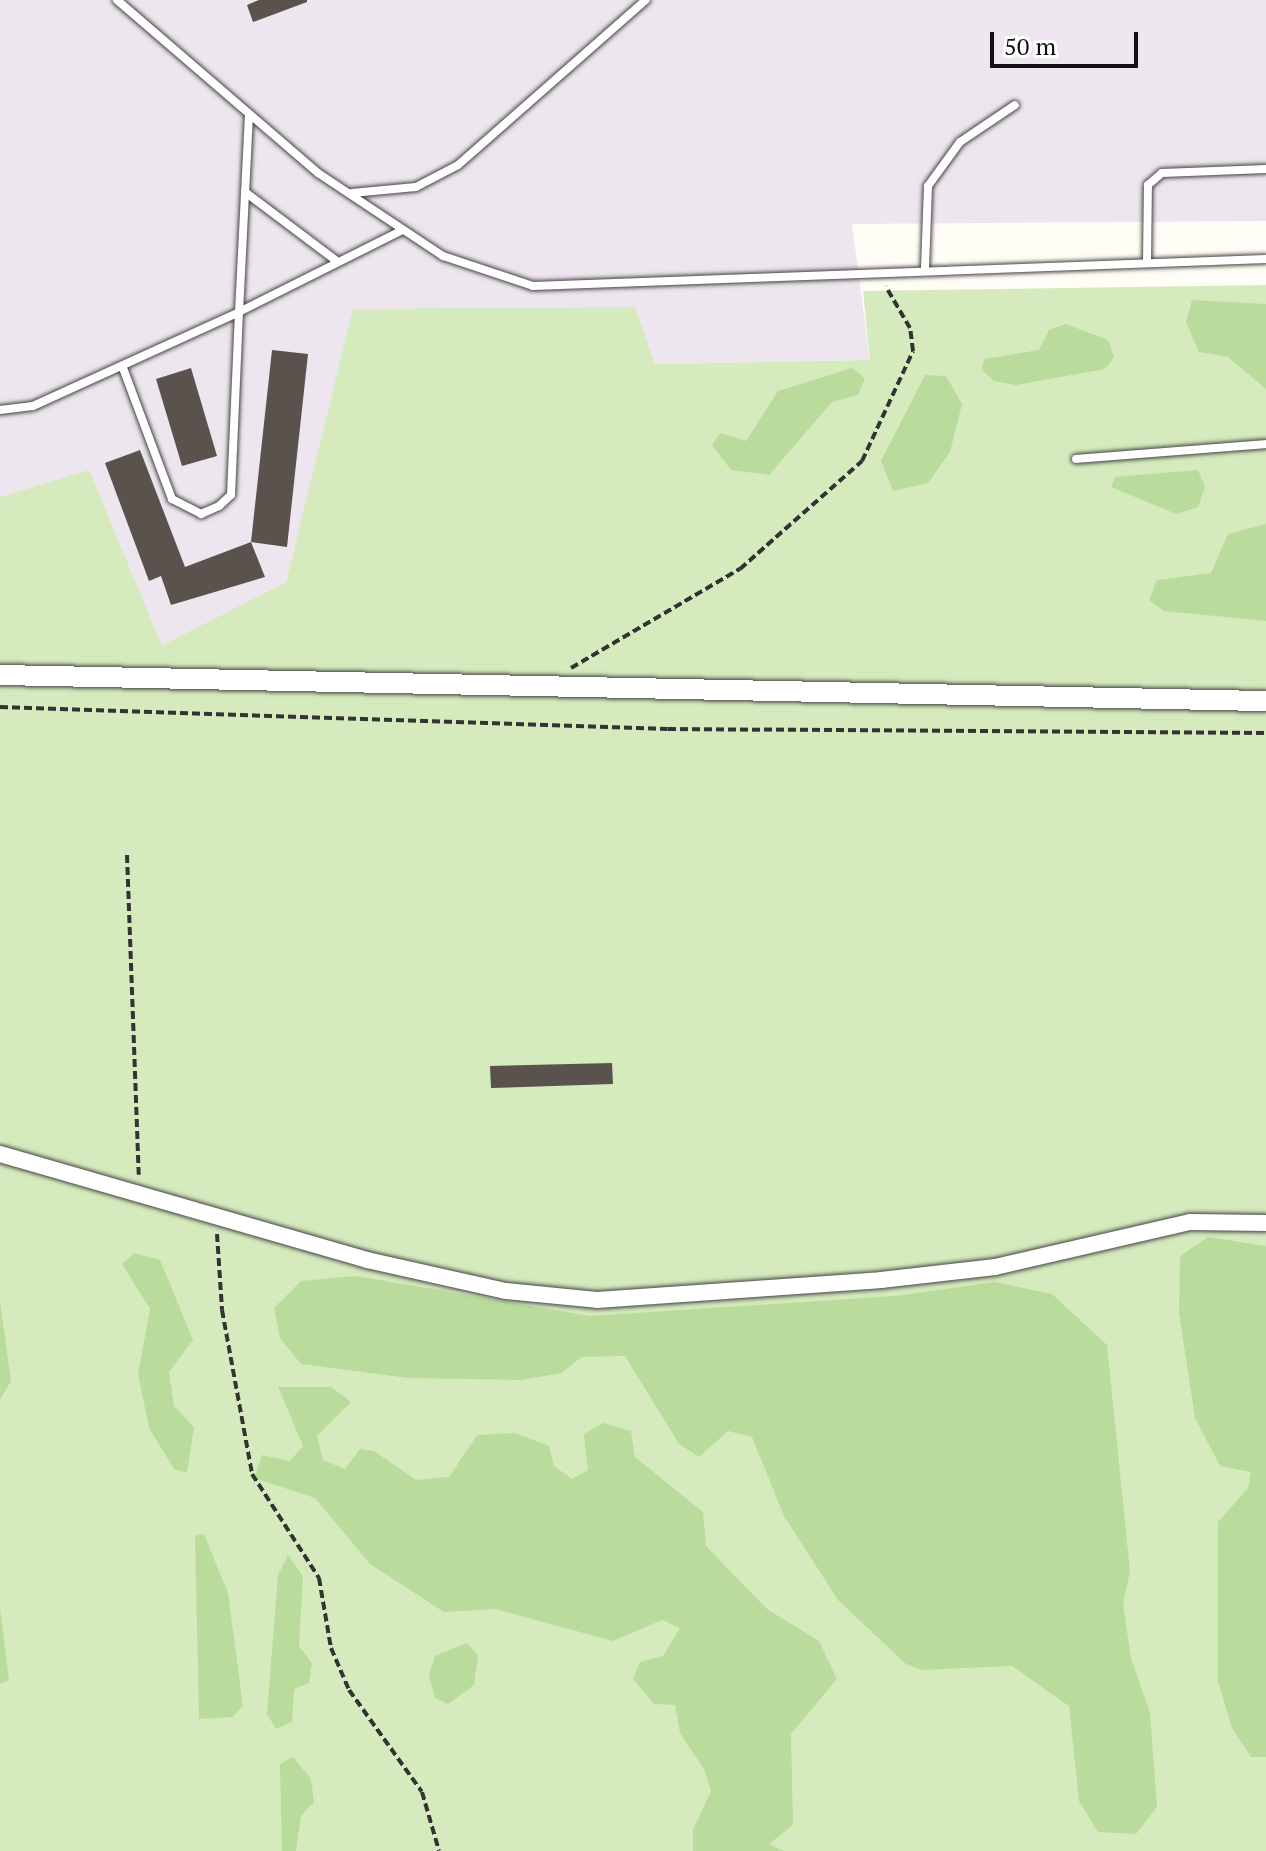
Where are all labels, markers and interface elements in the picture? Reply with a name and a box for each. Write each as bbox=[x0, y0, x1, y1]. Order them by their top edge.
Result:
scale bar bbox=[994, 16, 1142, 66]
text: 50 m bbox=[1004, 30, 1056, 62]

